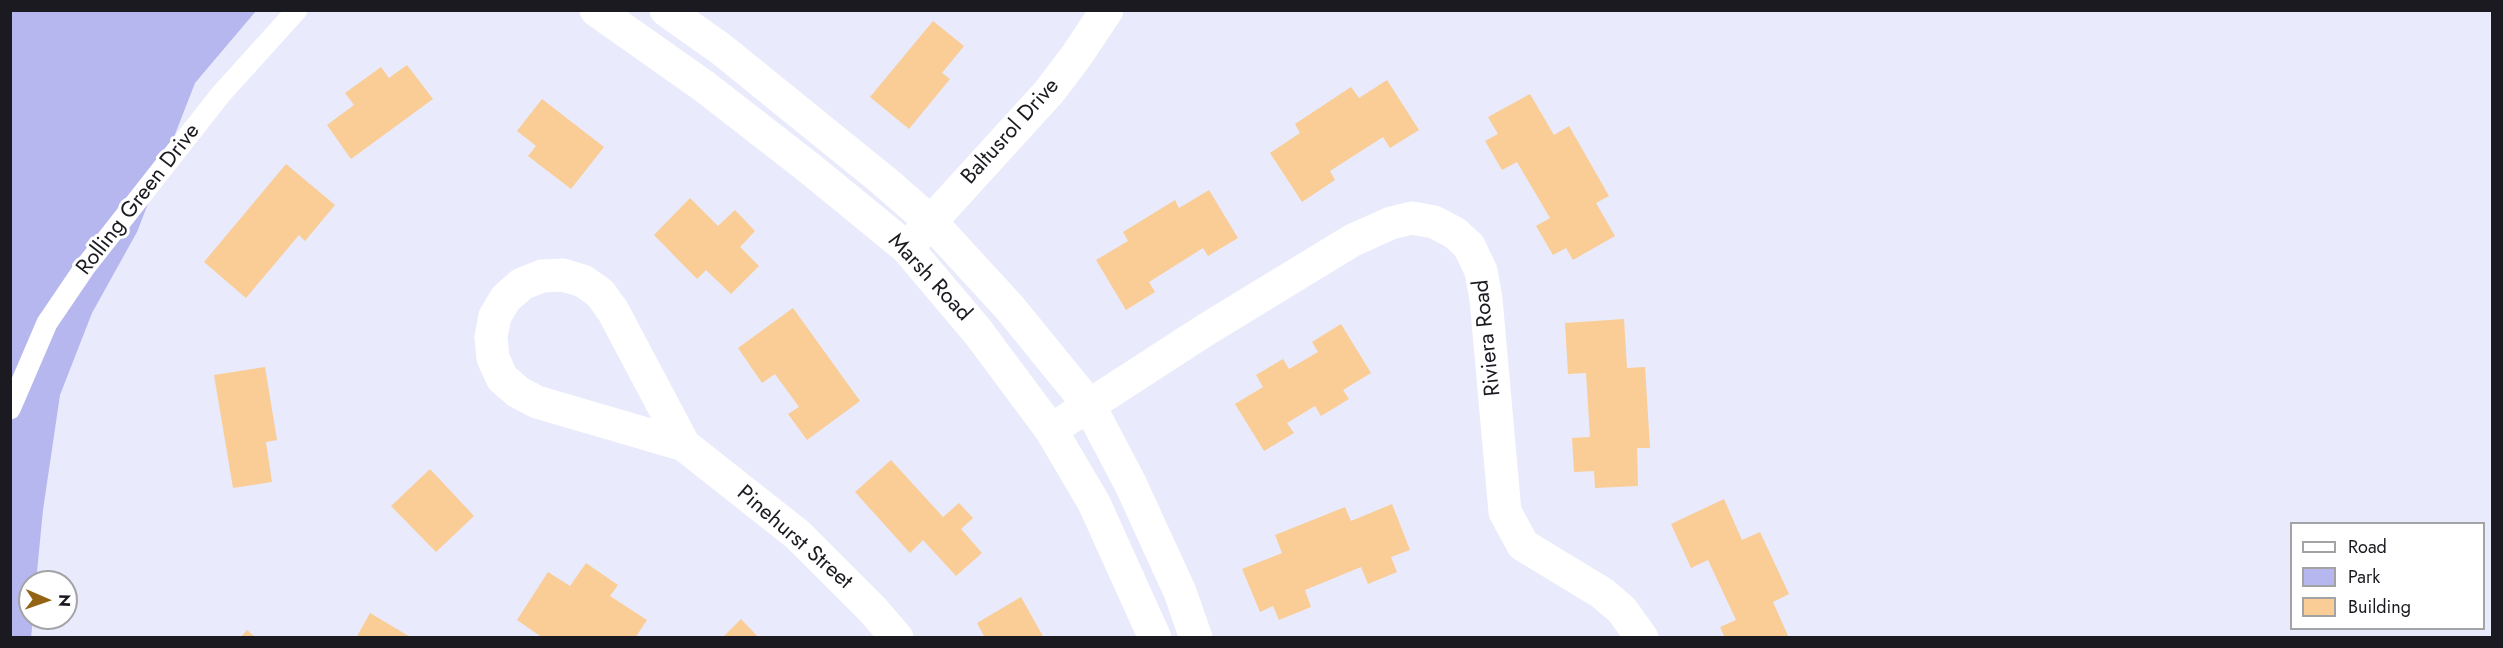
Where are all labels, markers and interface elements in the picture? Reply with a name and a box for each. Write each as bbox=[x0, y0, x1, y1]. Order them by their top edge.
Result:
street label: Baltusrol Drive bbox=[957, 74, 1065, 190]
street label: Rolling Green Drive bbox=[72, 119, 206, 281]
street label: Marsh Road bbox=[882, 229, 976, 327]
street label: Riviera Road bbox=[1469, 278, 1507, 398]
street label: Pinehurst Street bbox=[731, 481, 857, 595]
legend bbox=[2290, 522, 2485, 630]
text: Road bbox=[2348, 534, 2387, 560]
text: Park bbox=[2348, 564, 2380, 590]
north arrow bbox=[18, 570, 78, 630]
text: N bbox=[53, 594, 76, 607]
text: Building bbox=[2348, 594, 2411, 620]

